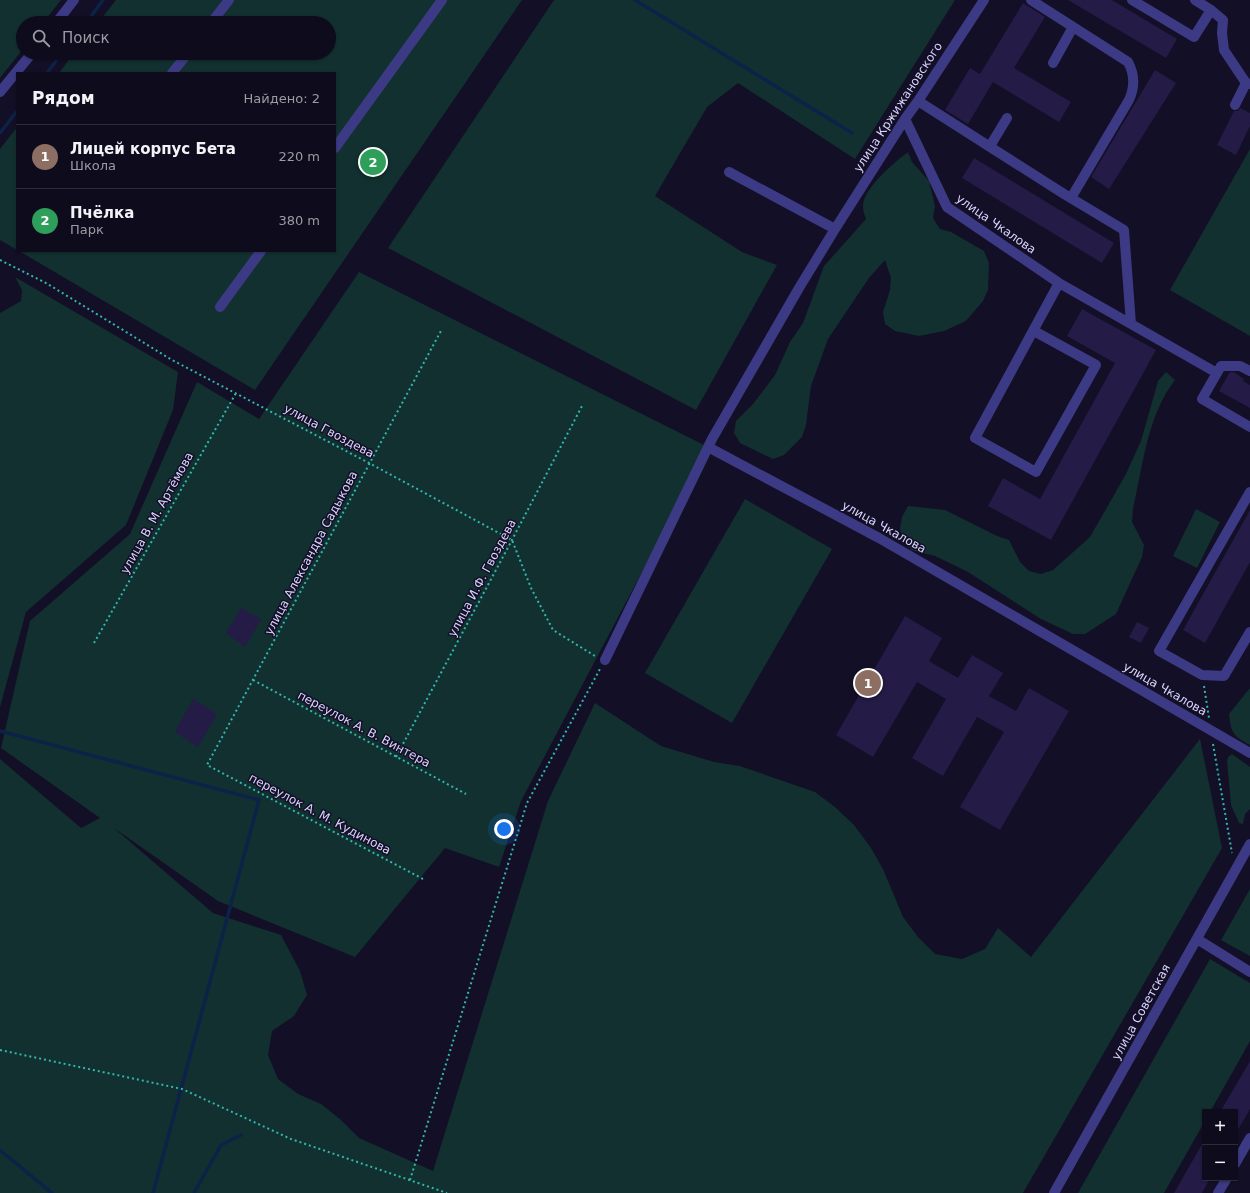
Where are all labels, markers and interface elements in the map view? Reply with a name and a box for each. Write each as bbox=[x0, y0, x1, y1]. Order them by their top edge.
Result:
search box bbox=[16, 16, 336, 60]
icon: search bbox=[30, 27, 52, 49]
text: Поиск bbox=[62, 29, 110, 47]
street label: улица Кржижановского bbox=[851, 39, 945, 175]
text: Рядом bbox=[32, 88, 95, 108]
text: Найдено: 2 bbox=[244, 91, 320, 106]
text: Лицей корпус Бета bbox=[70, 140, 236, 158]
pin: 2 bbox=[360, 147, 386, 177]
text: 1 bbox=[40, 149, 50, 164]
text: 220 m bbox=[278, 149, 320, 164]
text: Школа bbox=[70, 158, 116, 173]
street label: улица Чкалова bbox=[953, 191, 1039, 257]
text: Пчёлка bbox=[70, 204, 134, 222]
text: 2 bbox=[40, 213, 50, 228]
text: 380 m bbox=[278, 213, 320, 228]
text: Парк bbox=[70, 222, 104, 237]
street label: улица Гвоздева bbox=[282, 401, 376, 461]
street label: улица В. М. Артёмова bbox=[118, 450, 196, 576]
street label: улица Александра Садыкова bbox=[262, 469, 360, 637]
street label: улица Чкалова bbox=[839, 498, 929, 556]
street label: улица И.Ф. Гвоздева bbox=[445, 517, 519, 639]
street label: улица Чкалова bbox=[1121, 659, 1209, 719]
pin: 1 bbox=[855, 668, 881, 698]
street label: переулок А. В. Винтера bbox=[295, 688, 433, 770]
street label: переулок А. М. Кудинова bbox=[247, 771, 393, 857]
your location bbox=[494, 819, 514, 839]
street label: улица Советская bbox=[1109, 962, 1173, 1062]
map controls bbox=[1202, 1109, 1238, 1181]
button: + bbox=[1202, 1109, 1238, 1145]
button: − bbox=[1202, 1145, 1238, 1181]

